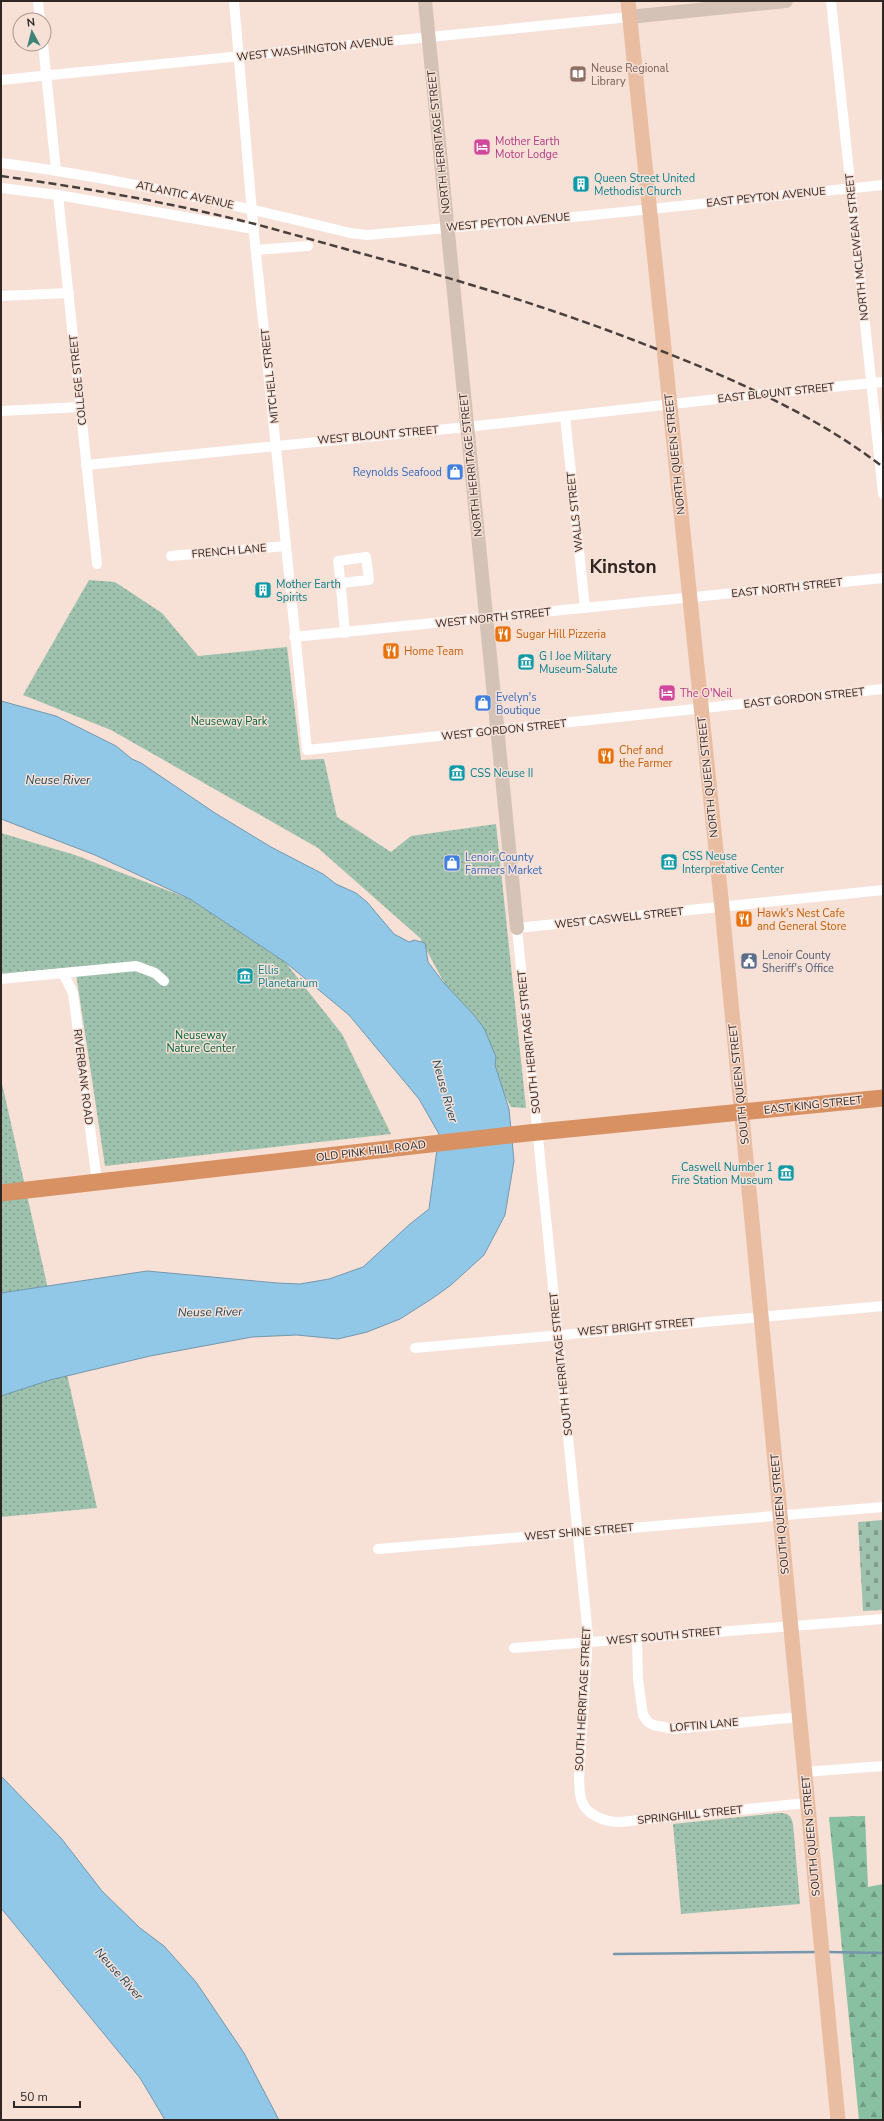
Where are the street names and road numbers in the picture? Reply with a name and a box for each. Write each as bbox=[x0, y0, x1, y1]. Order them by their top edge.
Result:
street label: WEST WASHINGTON AVENUE bbox=[236, 33, 394, 65]
street label: NORTH HERRITAGE STREET bbox=[424, 69, 454, 215]
street label: NORTH MCLEWEAN STREET bbox=[842, 172, 872, 321]
street label: ATLANTIC AVENUE bbox=[135, 177, 235, 213]
street label: EAST PEYTON AVENUE bbox=[706, 183, 826, 211]
street label: WEST PEYTON AVENUE bbox=[446, 209, 570, 235]
street label: MITCHELL STREET bbox=[258, 328, 282, 424]
street label: COLLEGE STREET bbox=[66, 334, 90, 426]
street label: EAST BLOUNT STREET bbox=[717, 379, 835, 407]
street label: NORTH HERRITAGE STREET bbox=[456, 392, 486, 538]
street label: NORTH QUEEN STREET bbox=[661, 392, 689, 515]
street label: WEST BLOUNT STREET bbox=[317, 422, 439, 448]
street label: WALLS STREET bbox=[563, 471, 587, 553]
street label: FRENCH LANE bbox=[191, 540, 267, 562]
street label: EAST NORTH STREET bbox=[731, 575, 844, 601]
street label: WEST NORTH STREET bbox=[435, 604, 552, 632]
street label: EAST GORDON STREET bbox=[743, 684, 866, 712]
street label: NORTH QUEEN STREET bbox=[694, 715, 722, 838]
street label: WEST GORDON STREET bbox=[441, 716, 568, 744]
street label: WEST CASWELL STREET bbox=[554, 904, 685, 932]
street label: SOUTH HERRITAGE STREET bbox=[514, 969, 544, 1114]
street label: SOUTH QUEEN STREET bbox=[725, 1023, 753, 1145]
street label: RIVERBANK ROAD bbox=[70, 1028, 96, 1126]
street label: EAST KING STREET bbox=[763, 1092, 863, 1118]
street label: OLD PINK HILL ROAD bbox=[315, 1137, 427, 1165]
street label: SOUTH HERRITAGE STREET bbox=[546, 1291, 576, 1436]
street label: WEST BRIGHT STREET bbox=[577, 1314, 696, 1340]
street label: SOUTH QUEEN STREET bbox=[767, 1453, 793, 1575]
street label: WEST SHINE STREET bbox=[524, 1520, 635, 1544]
street label: WEST SOUTH STREET bbox=[606, 1623, 722, 1648]
street label: SOUTH HERRITAGE STREET bbox=[572, 1626, 594, 1771]
street label: LOFTIN LANE bbox=[669, 1715, 739, 1735]
street label: SOUTH QUEEN STREET bbox=[798, 1775, 824, 1897]
street label: SPRINGHILL STREET bbox=[637, 1802, 744, 1828]

